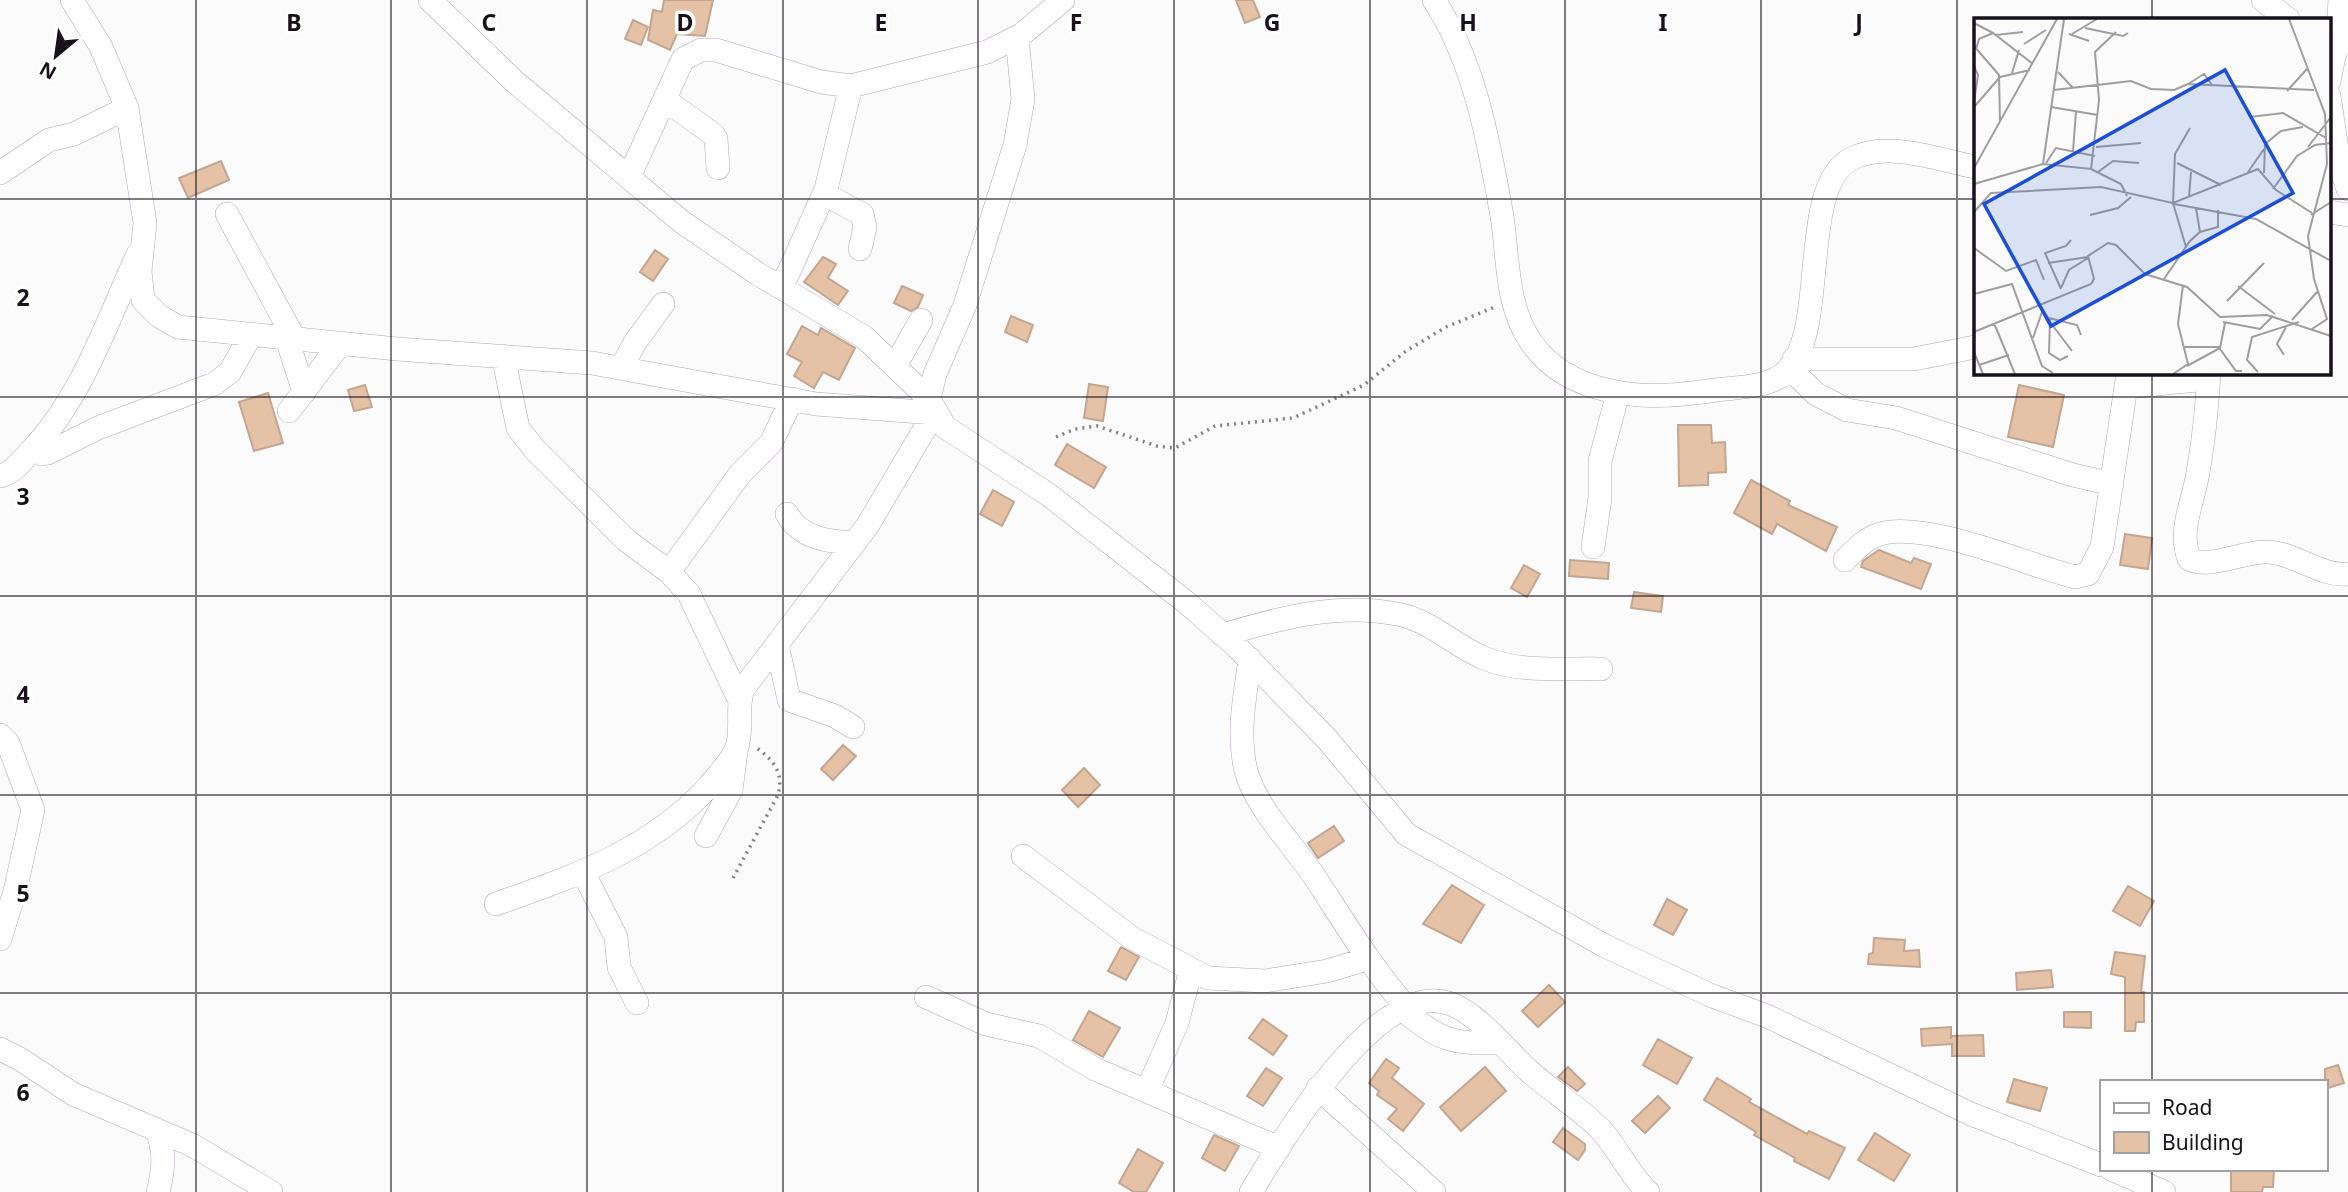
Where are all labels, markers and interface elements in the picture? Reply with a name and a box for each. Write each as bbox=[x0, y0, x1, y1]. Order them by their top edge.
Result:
text: B bbox=[286, 6, 302, 38]
text: C bbox=[482, 6, 497, 38]
text: D bbox=[677, 6, 693, 38]
text: E bbox=[875, 6, 887, 38]
text: F bbox=[1070, 6, 1082, 38]
text: G bbox=[1264, 6, 1280, 38]
text: H bbox=[1459, 6, 1477, 38]
text: I bbox=[1659, 6, 1668, 38]
text: J bbox=[1853, 6, 1863, 38]
inset map bbox=[1974, 18, 2330, 374]
north arrow bbox=[21, 21, 91, 91]
text: N bbox=[35, 56, 61, 86]
text: 2 bbox=[16, 281, 30, 313]
text: 3 bbox=[16, 480, 30, 512]
text: 4 bbox=[16, 678, 30, 710]
text: 5 bbox=[16, 877, 30, 909]
text: 6 bbox=[16, 1076, 30, 1108]
legend bbox=[2100, 1080, 2327, 1171]
text: Road bbox=[2162, 1093, 2212, 1121]
text: Building bbox=[2162, 1128, 2244, 1156]

